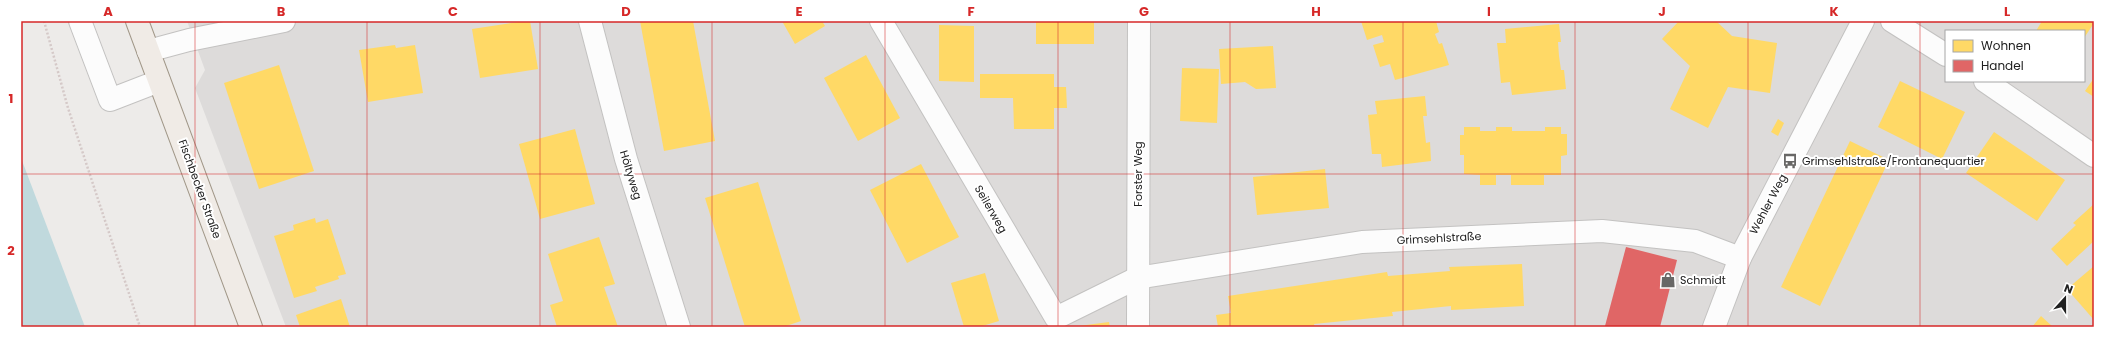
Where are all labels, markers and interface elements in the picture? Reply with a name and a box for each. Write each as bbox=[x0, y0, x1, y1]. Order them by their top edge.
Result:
text: A bbox=[103, 2, 113, 21]
text: B bbox=[277, 2, 286, 21]
text: C bbox=[448, 2, 458, 21]
text: D bbox=[621, 2, 631, 21]
text: E bbox=[795, 2, 803, 21]
text: F bbox=[967, 2, 975, 21]
text: G bbox=[1139, 2, 1149, 21]
text: H bbox=[1311, 2, 1321, 21]
text: I bbox=[1487, 2, 1491, 21]
text: J bbox=[1658, 2, 1666, 21]
text: K bbox=[1829, 2, 1839, 21]
text: L bbox=[2004, 2, 2010, 21]
legend bbox=[1945, 30, 2085, 82]
text: Wohnen bbox=[1981, 37, 2031, 54]
text: Handel bbox=[1981, 57, 2024, 74]
text: 1 bbox=[9, 89, 13, 108]
street label: Fischbecker Straße bbox=[175, 137, 225, 241]
street label: Forster Weg bbox=[1130, 141, 1146, 207]
street label: Höltyweg bbox=[616, 148, 646, 202]
bus stop icon: Grimsehlstraße/Frontanequartier bbox=[1781, 152, 1799, 170]
place label: Grimsehlstraße/Frontanequartier bbox=[1802, 153, 1985, 169]
street label: Wehler Weg bbox=[1745, 171, 1791, 237]
street label: Seilerweg bbox=[971, 182, 1011, 236]
street label: Grimsehlstraße bbox=[1396, 228, 1482, 248]
text: 2 bbox=[7, 241, 15, 260]
shop icon: Schmidt bbox=[1659, 271, 1677, 289]
place label: Schmidt bbox=[1680, 272, 1726, 288]
north arrow bbox=[2045, 278, 2085, 318]
text: N bbox=[2062, 280, 2075, 298]

